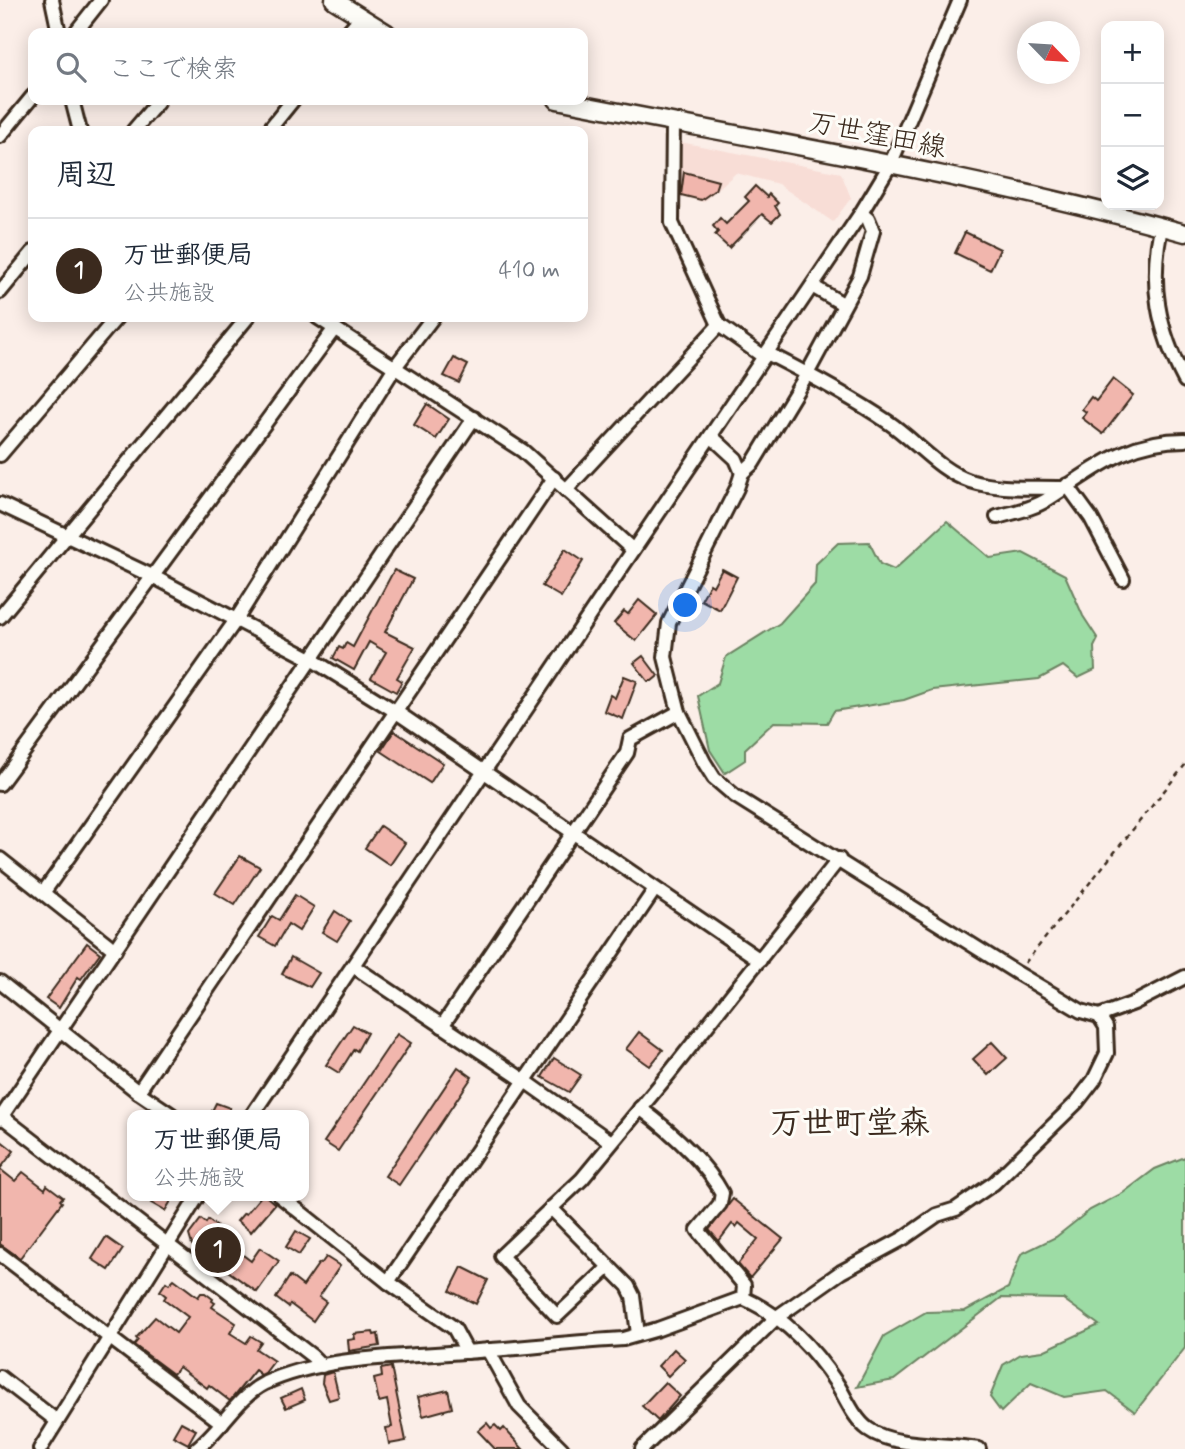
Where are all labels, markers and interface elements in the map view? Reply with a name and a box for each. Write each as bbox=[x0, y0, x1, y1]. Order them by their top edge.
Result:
north arrow bbox=[1017, 21, 1080, 84]
map controls bbox=[1101, 21, 1164, 210]
button: + bbox=[1101, 21, 1164, 84]
search box bbox=[28, 28, 588, 105]
icon: search bbox=[52, 48, 90, 86]
text: ここで検索 bbox=[108, 53, 238, 87]
button: − bbox=[1101, 84, 1164, 147]
street label: 万世窪田線 bbox=[805, 104, 949, 168]
button: layers bbox=[1101, 147, 1164, 210]
text: 周辺 bbox=[56, 156, 116, 195]
text: 万世郵便局 bbox=[123, 239, 253, 273]
text: 1 bbox=[74, 256, 84, 286]
text: 410 m bbox=[498, 256, 560, 286]
text: 公共施設 bbox=[123, 279, 215, 309]
your location bbox=[668, 588, 702, 622]
district label: 万世町堂森 bbox=[770, 1103, 930, 1145]
popup bbox=[127, 1110, 309, 1201]
text: 万世郵便局 bbox=[153, 1124, 283, 1158]
text: 公共施設 bbox=[153, 1164, 245, 1194]
pin: 1 bbox=[195, 1224, 241, 1276]

